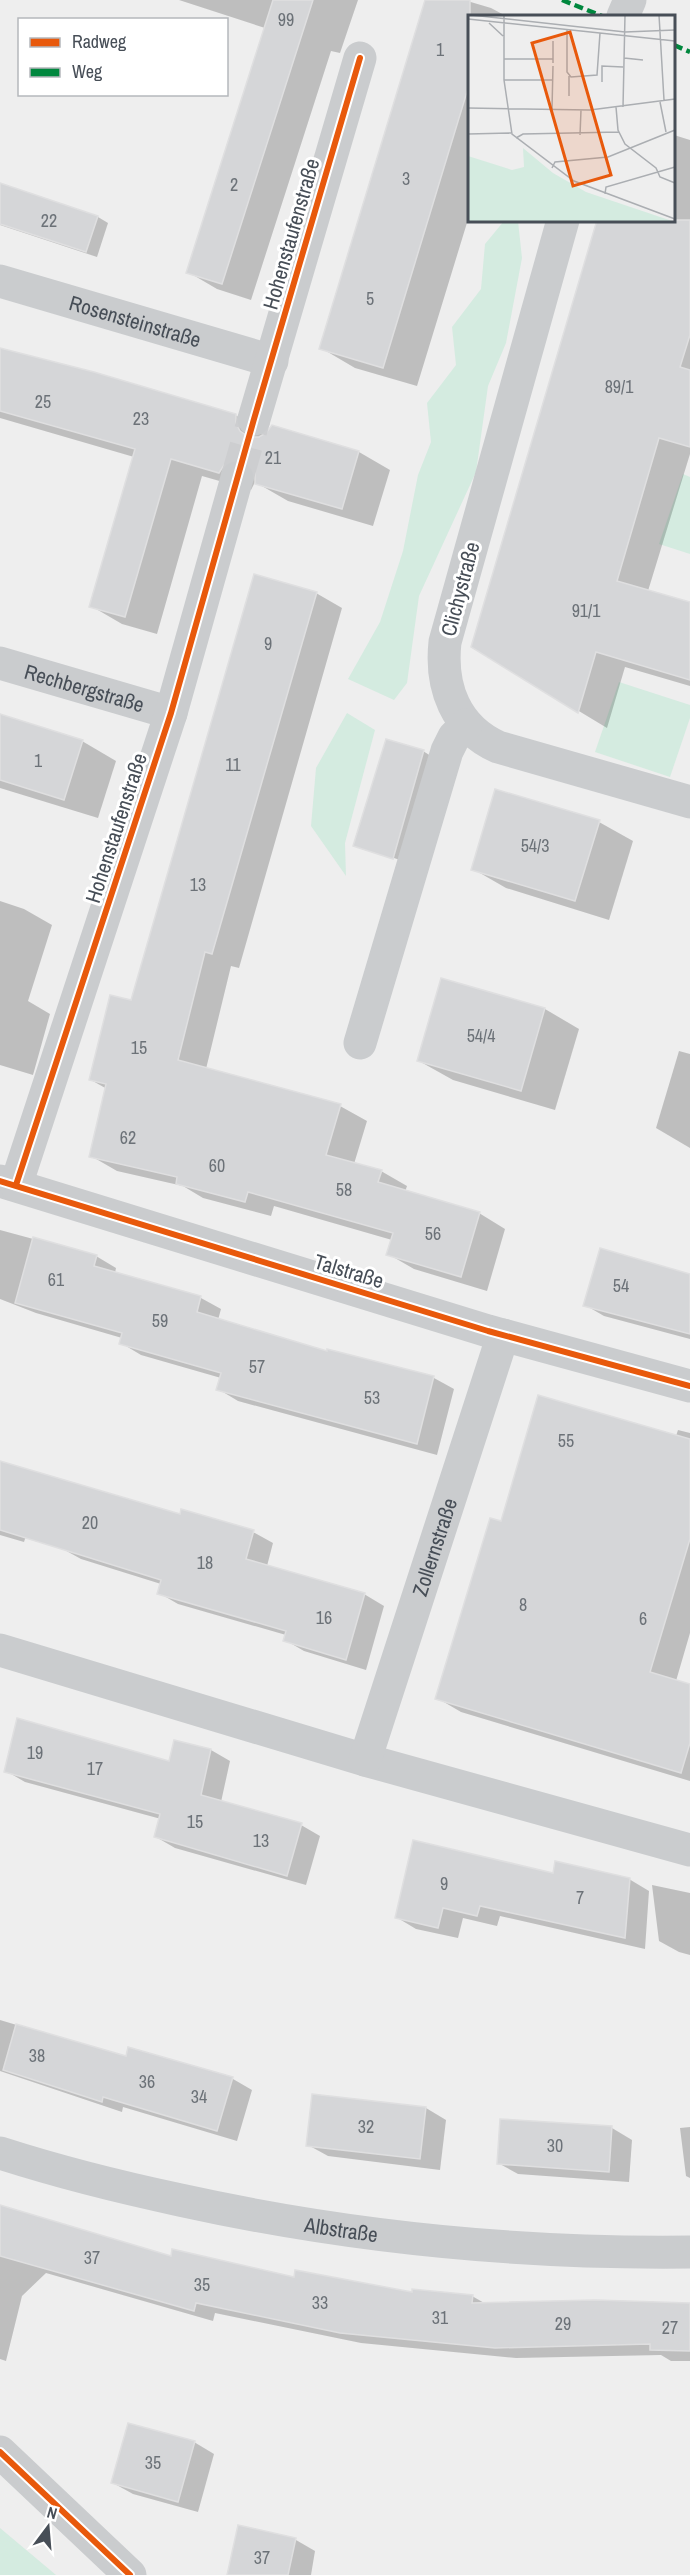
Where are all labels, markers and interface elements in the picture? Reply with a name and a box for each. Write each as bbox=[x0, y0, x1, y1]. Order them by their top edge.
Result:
house number: 99 bbox=[278, 7, 294, 32]
inset map bbox=[468, 15, 675, 222]
legend bbox=[18, 18, 228, 96]
text: Radweg bbox=[72, 29, 127, 54]
house number: 1 bbox=[436, 37, 445, 62]
text: Weg bbox=[72, 59, 103, 84]
street label: Hohenstaufenstraße bbox=[256, 155, 326, 313]
house number: 3 bbox=[402, 166, 410, 191]
house number: 2 bbox=[230, 172, 238, 197]
house number: 22 bbox=[41, 208, 57, 233]
house number: 5 bbox=[366, 286, 374, 311]
street label: Rosensteinstraße bbox=[66, 288, 205, 354]
house number: 89/1 bbox=[605, 374, 634, 399]
house number: 25 bbox=[35, 389, 51, 414]
house number: 23 bbox=[133, 406, 149, 431]
house number: 21 bbox=[265, 445, 282, 470]
street label: Clichystraße bbox=[433, 539, 487, 639]
house number: 91/1 bbox=[572, 598, 601, 623]
house number: 9 bbox=[264, 631, 272, 656]
street label: Rechbergstraße bbox=[21, 656, 148, 719]
house number: 1 bbox=[34, 748, 43, 773]
street label: Hohenstaufenstraße bbox=[78, 749, 154, 907]
house number: 11 bbox=[225, 752, 241, 777]
house number: 54/3 bbox=[521, 833, 549, 858]
house number: 13 bbox=[190, 872, 206, 897]
house number: 54/4 bbox=[467, 1023, 495, 1048]
house number: 15 bbox=[131, 1035, 147, 1060]
house number: 62 bbox=[120, 1125, 136, 1150]
house number: 60 bbox=[209, 1153, 225, 1178]
house number: 58 bbox=[336, 1177, 352, 1202]
house number: 56 bbox=[425, 1221, 441, 1246]
street label: Talstraße bbox=[311, 1247, 387, 1295]
house number: 61 bbox=[48, 1267, 65, 1292]
house number: 54 bbox=[613, 1273, 629, 1298]
house number: 59 bbox=[152, 1308, 168, 1333]
house number: 57 bbox=[249, 1354, 265, 1379]
house number: 53 bbox=[364, 1385, 380, 1410]
house number: 55 bbox=[558, 1428, 574, 1453]
street label: Zollernstraße bbox=[405, 1494, 464, 1600]
house number: 20 bbox=[82, 1510, 98, 1535]
house number: 18 bbox=[197, 1550, 213, 1575]
house number: 8 bbox=[519, 1592, 527, 1617]
house number: 16 bbox=[316, 1605, 332, 1630]
house number: 6 bbox=[639, 1606, 647, 1631]
house number: 19 bbox=[27, 1740, 43, 1765]
house number: 17 bbox=[87, 1756, 103, 1781]
house number: 15 bbox=[187, 1809, 203, 1834]
house number: 13 bbox=[253, 1828, 269, 1853]
house number: 9 bbox=[440, 1871, 448, 1896]
house number: 7 bbox=[576, 1885, 584, 1910]
house number: 38 bbox=[29, 2043, 45, 2068]
house number: 36 bbox=[139, 2069, 155, 2094]
house number: 34 bbox=[191, 2084, 207, 2109]
house number: 32 bbox=[358, 2114, 374, 2139]
house number: 30 bbox=[547, 2133, 563, 2158]
street label: Albstraße bbox=[302, 2209, 380, 2249]
house number: 37 bbox=[84, 2245, 100, 2270]
house number: 35 bbox=[194, 2272, 210, 2297]
house number: 33 bbox=[312, 2290, 328, 2315]
house number: 31 bbox=[432, 2305, 449, 2330]
house number: 29 bbox=[555, 2311, 571, 2336]
house number: 27 bbox=[662, 2315, 678, 2340]
house number: 35 bbox=[145, 2450, 161, 2475]
north arrow bbox=[18, 2497, 78, 2557]
text: N bbox=[45, 2501, 60, 2524]
house number: 37 bbox=[254, 2545, 270, 2570]

